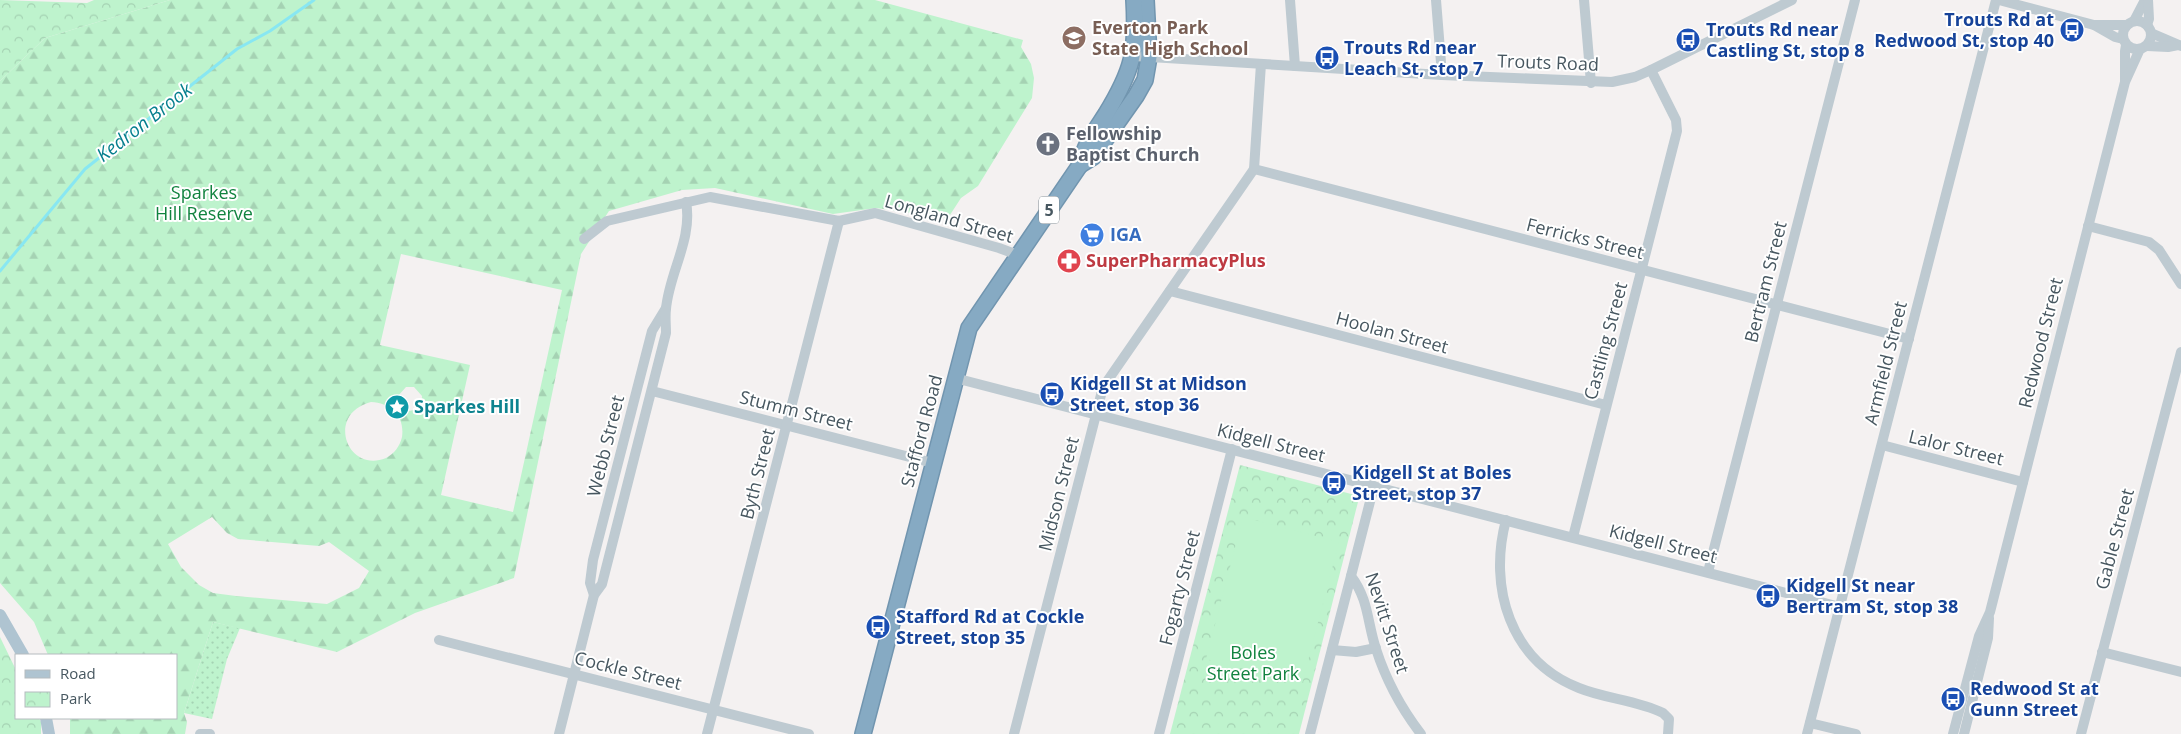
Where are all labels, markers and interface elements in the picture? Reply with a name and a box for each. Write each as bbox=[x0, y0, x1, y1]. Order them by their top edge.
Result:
place label: Trouts Rd at Redwood St, stop 40 bbox=[1874, 7, 2054, 52]
place label: Everton Park State High School bbox=[1092, 15, 1248, 60]
place label: Trouts Rd near Castling St, stop 8 bbox=[1706, 17, 1865, 62]
bus stop icon: Trouts Rd at Redwood St, stop 40 bbox=[2059, 17, 2085, 43]
school or university icon: Everton Park State High School bbox=[1061, 25, 1087, 51]
bus stop icon: Trouts Rd near Castling St, stop 8 bbox=[1675, 27, 1701, 53]
place label: Trouts Rd near Leach St, stop 7 bbox=[1344, 35, 1483, 80]
bus stop icon: Trouts Rd near Leach St, stop 7 bbox=[1314, 45, 1340, 71]
street label: Trouts Road bbox=[1497, 48, 1599, 76]
water label: Kedron Brook bbox=[91, 76, 198, 168]
place label: Fellowship Baptist Church bbox=[1066, 121, 1200, 166]
church icon: Fellowship Baptist Church bbox=[1035, 131, 1061, 157]
park label: Sparkes Hill Reserve bbox=[155, 180, 253, 225]
street label: Longland Street bbox=[882, 188, 1016, 248]
road number: 5 bbox=[1039, 196, 1059, 224]
street label: Ferricks Street bbox=[1524, 212, 1646, 264]
street label: Bertram Street bbox=[1738, 218, 1792, 345]
supermarket icon: IGA bbox=[1079, 222, 1105, 248]
place label: IGA bbox=[1110, 222, 1142, 246]
pharmacy icon: SuperPharmacyPlus bbox=[1056, 248, 1082, 274]
place label: SuperPharmacyPlus bbox=[1086, 248, 1266, 272]
street label: Redwood Street bbox=[2012, 275, 2068, 411]
street label: Castling Street bbox=[1578, 279, 1632, 402]
street label: Armfield Street bbox=[1858, 298, 1912, 427]
street label: Hoolan Street bbox=[1333, 306, 1451, 359]
place label: Kidgell St at Midson Street, stop 36 bbox=[1070, 371, 1247, 416]
street label: Stafford Road bbox=[895, 372, 948, 490]
bus stop icon: Kidgell St at Midson Street, stop 36 bbox=[1039, 381, 1065, 407]
street label: Stumm Street bbox=[737, 384, 855, 436]
street label: Webb Street bbox=[581, 393, 629, 499]
place icon: Sparkes Hill bbox=[384, 394, 410, 420]
place label: Sparkes Hill bbox=[414, 394, 520, 418]
street label: Kidgell Street bbox=[1215, 417, 1328, 467]
street label: Lalor Street bbox=[1906, 424, 2006, 470]
street label: Byth Street bbox=[734, 426, 780, 522]
street label: Midson Street bbox=[1032, 434, 1084, 553]
place label: Kidgell St at Boles Street, stop 37 bbox=[1352, 460, 1511, 505]
bus stop icon: Kidgell St at Boles Street, stop 37 bbox=[1321, 470, 1347, 496]
street label: Gable Street bbox=[2089, 486, 2139, 592]
street label: Kidgell Street bbox=[1607, 518, 1720, 568]
street label: Fogarty Street bbox=[1153, 528, 1205, 648]
street label: Nevitt Street bbox=[1360, 569, 1416, 676]
place label: Kidgell St near Bertram St, stop 38 bbox=[1786, 573, 1958, 618]
bus stop icon: Kidgell St near Bertram St, stop 38 bbox=[1755, 583, 1781, 609]
place label: Stafford Rd at Cockle Street, stop 35 bbox=[896, 604, 1084, 649]
bus stop icon: Stafford Rd at Cockle Street, stop 35 bbox=[865, 614, 891, 640]
park label: Boles Street Park bbox=[1207, 640, 1300, 685]
street label: Cockle Street bbox=[572, 645, 684, 695]
legend bbox=[15, 654, 178, 719]
text: Road bbox=[60, 663, 96, 683]
place label: Redwood St at Gunn Street bbox=[1970, 676, 2099, 721]
bus stop icon: Redwood St at Gunn Street bbox=[1940, 686, 1966, 712]
text: Park bbox=[60, 688, 91, 708]

